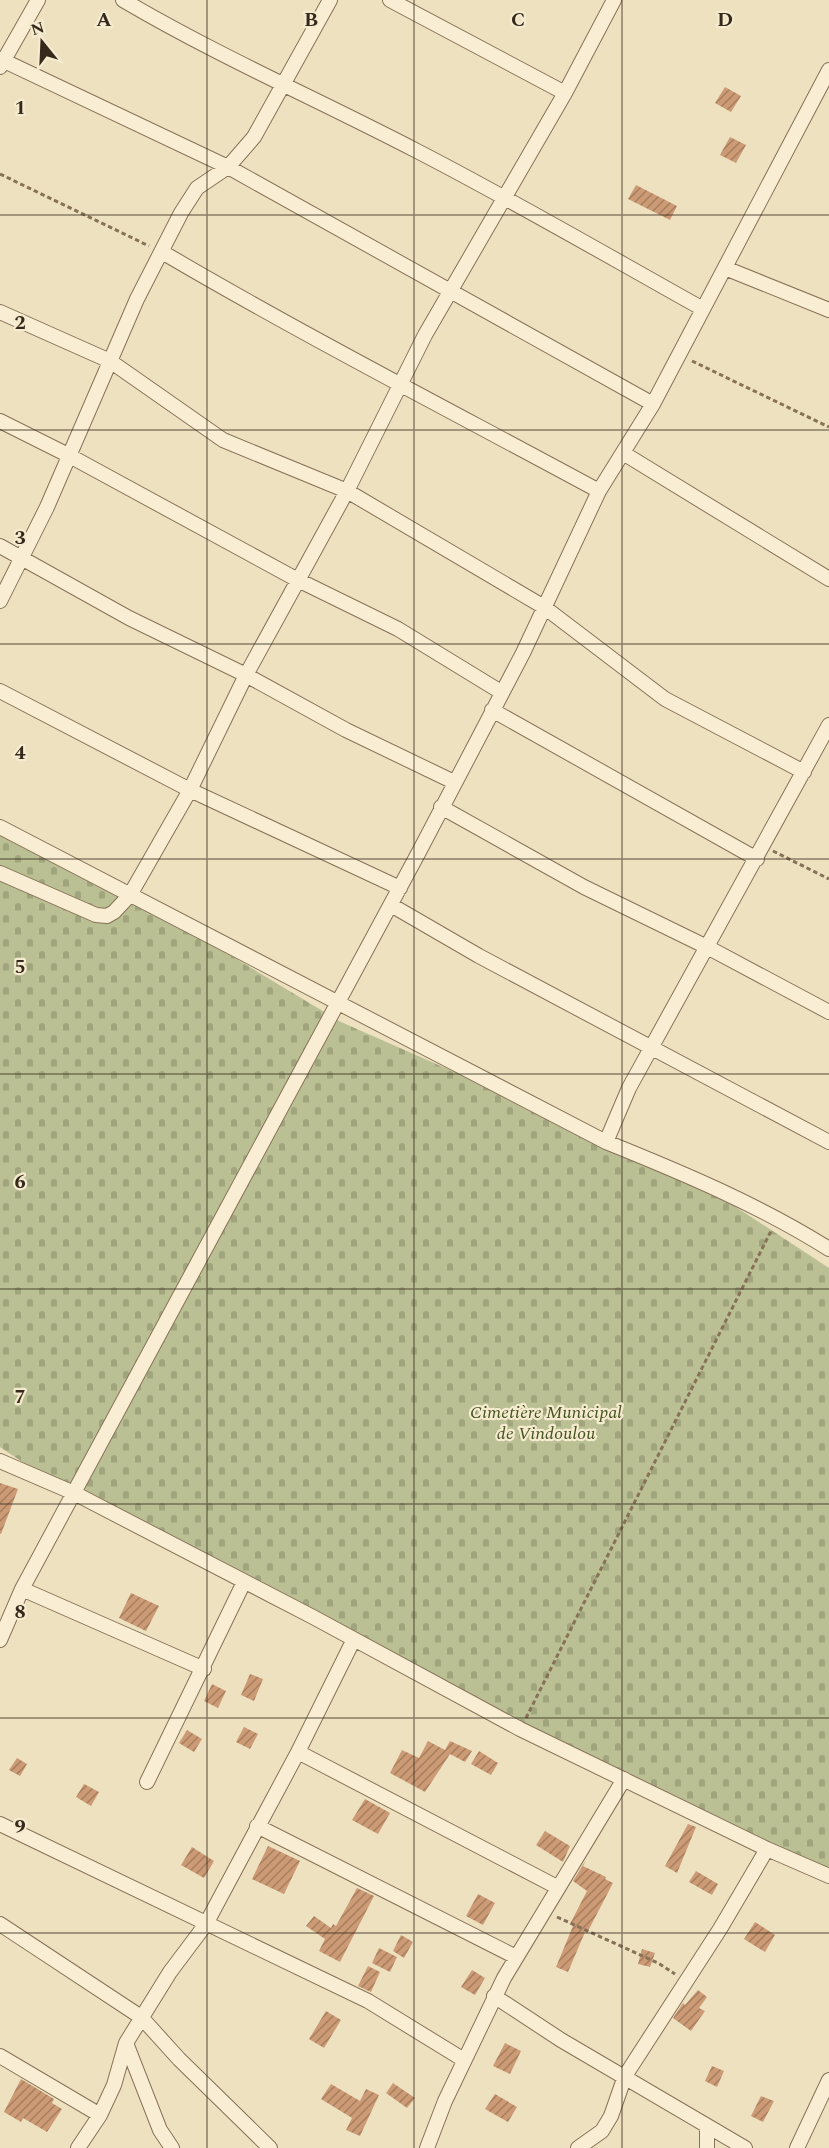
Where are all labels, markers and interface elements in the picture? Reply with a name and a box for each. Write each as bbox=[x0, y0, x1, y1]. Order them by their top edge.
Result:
text: A bbox=[96, 5, 112, 35]
text: B bbox=[304, 5, 318, 35]
text: C bbox=[511, 5, 525, 35]
text: D bbox=[717, 5, 733, 35]
north arrow bbox=[12, 12, 72, 72]
text: N bbox=[28, 15, 48, 42]
text: 1 bbox=[14, 93, 26, 123]
text: 2 bbox=[14, 308, 26, 338]
text: 3 bbox=[14, 523, 26, 553]
text: 4 bbox=[14, 738, 26, 768]
text: 5 bbox=[14, 952, 26, 982]
text: 6 bbox=[14, 1167, 26, 1197]
text: 7 bbox=[14, 1382, 26, 1412]
park label: Cimetière Municipal de Vindoulou bbox=[470, 1399, 622, 1447]
text: 8 bbox=[14, 1597, 26, 1627]
text: 9 bbox=[14, 1812, 26, 1842]

